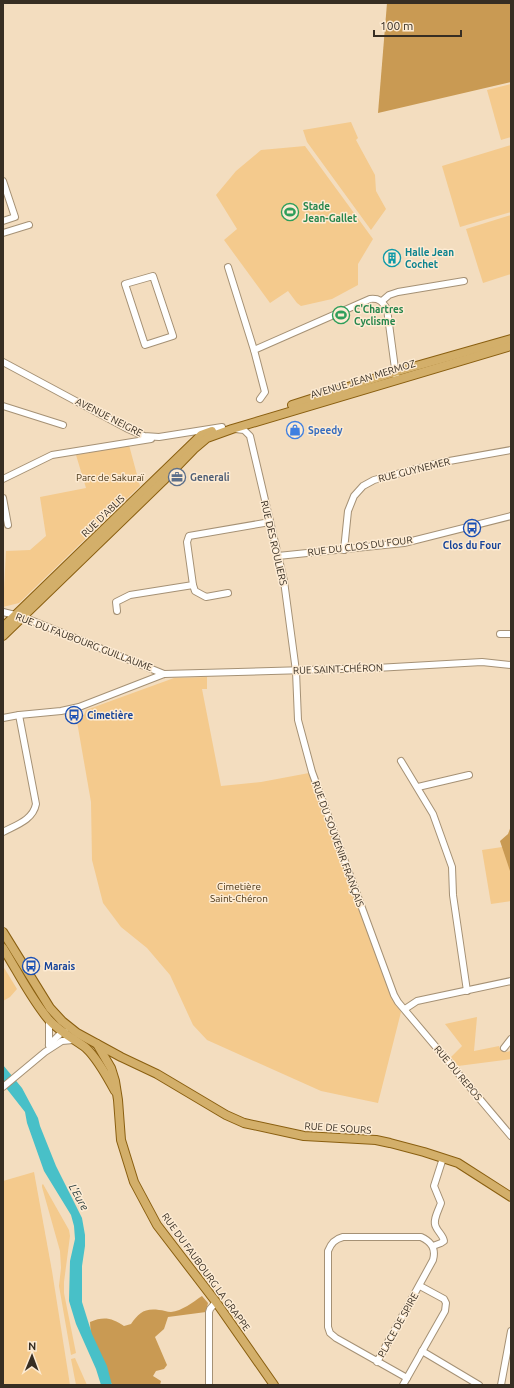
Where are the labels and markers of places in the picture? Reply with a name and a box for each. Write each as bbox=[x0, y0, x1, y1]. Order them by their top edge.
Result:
place label: Stade Jean-Gallet bbox=[303, 201, 358, 224]
sports icon: Stade Jean-Gallet bbox=[280, 202, 300, 222]
place label: Halle Jean Cochet bbox=[405, 247, 454, 270]
building icon: Halle Jean Cochet bbox=[382, 248, 402, 268]
place label: C'Chartres Cyclisme bbox=[354, 304, 404, 327]
sports icon: C'Chartres Cyclisme bbox=[331, 305, 351, 325]
shop icon: Speedy bbox=[285, 420, 305, 440]
place label: Speedy bbox=[308, 425, 343, 436]
office icon: Generali bbox=[167, 467, 187, 487]
place label: Generali bbox=[190, 472, 230, 483]
bus stop icon: Clos du Four bbox=[462, 518, 482, 538]
place label: Clos du Four bbox=[443, 540, 502, 551]
bus stop icon: Cimetière bbox=[64, 705, 84, 725]
place label: Cimetière bbox=[87, 710, 133, 721]
bus stop icon: Marais bbox=[21, 956, 41, 976]
place label: Marais bbox=[44, 961, 76, 972]

